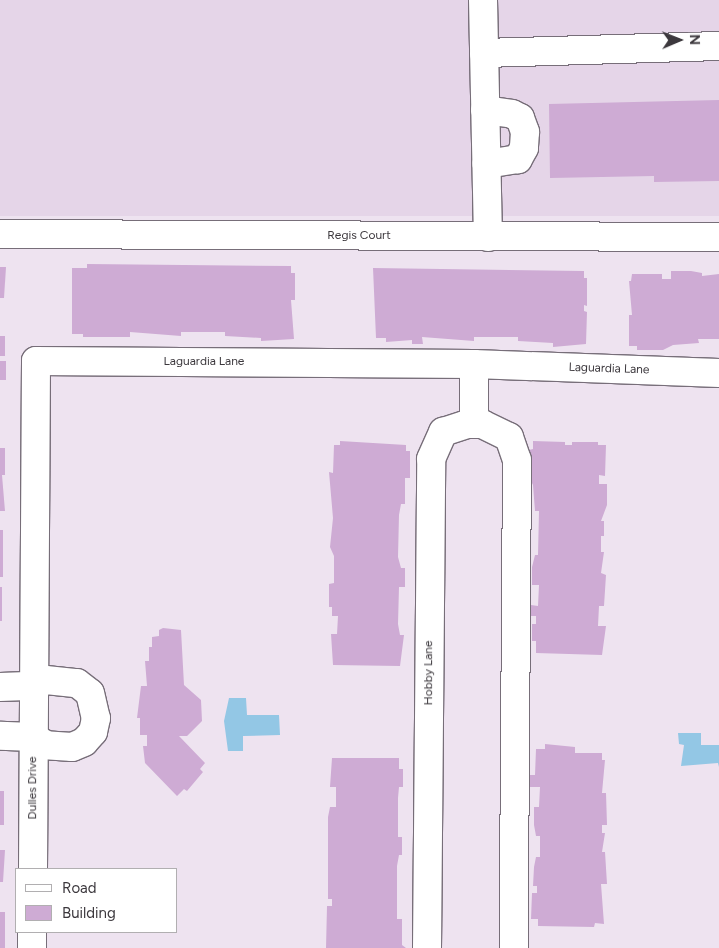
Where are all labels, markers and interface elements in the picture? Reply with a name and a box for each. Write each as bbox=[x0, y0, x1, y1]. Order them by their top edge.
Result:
north arrow bbox=[654, 15, 704, 65]
text: N bbox=[686, 34, 703, 45]
street label: Regis Court bbox=[327, 229, 391, 243]
street label: Laguardia Lane bbox=[164, 355, 244, 369]
street label: Laguardia Lane bbox=[568, 360, 650, 378]
street label: Hobby Lane bbox=[422, 641, 436, 705]
street label: Dulles Drive bbox=[26, 756, 40, 820]
legend bbox=[15, 868, 178, 933]
text: Road bbox=[62, 879, 97, 897]
text: Building bbox=[62, 904, 116, 922]

